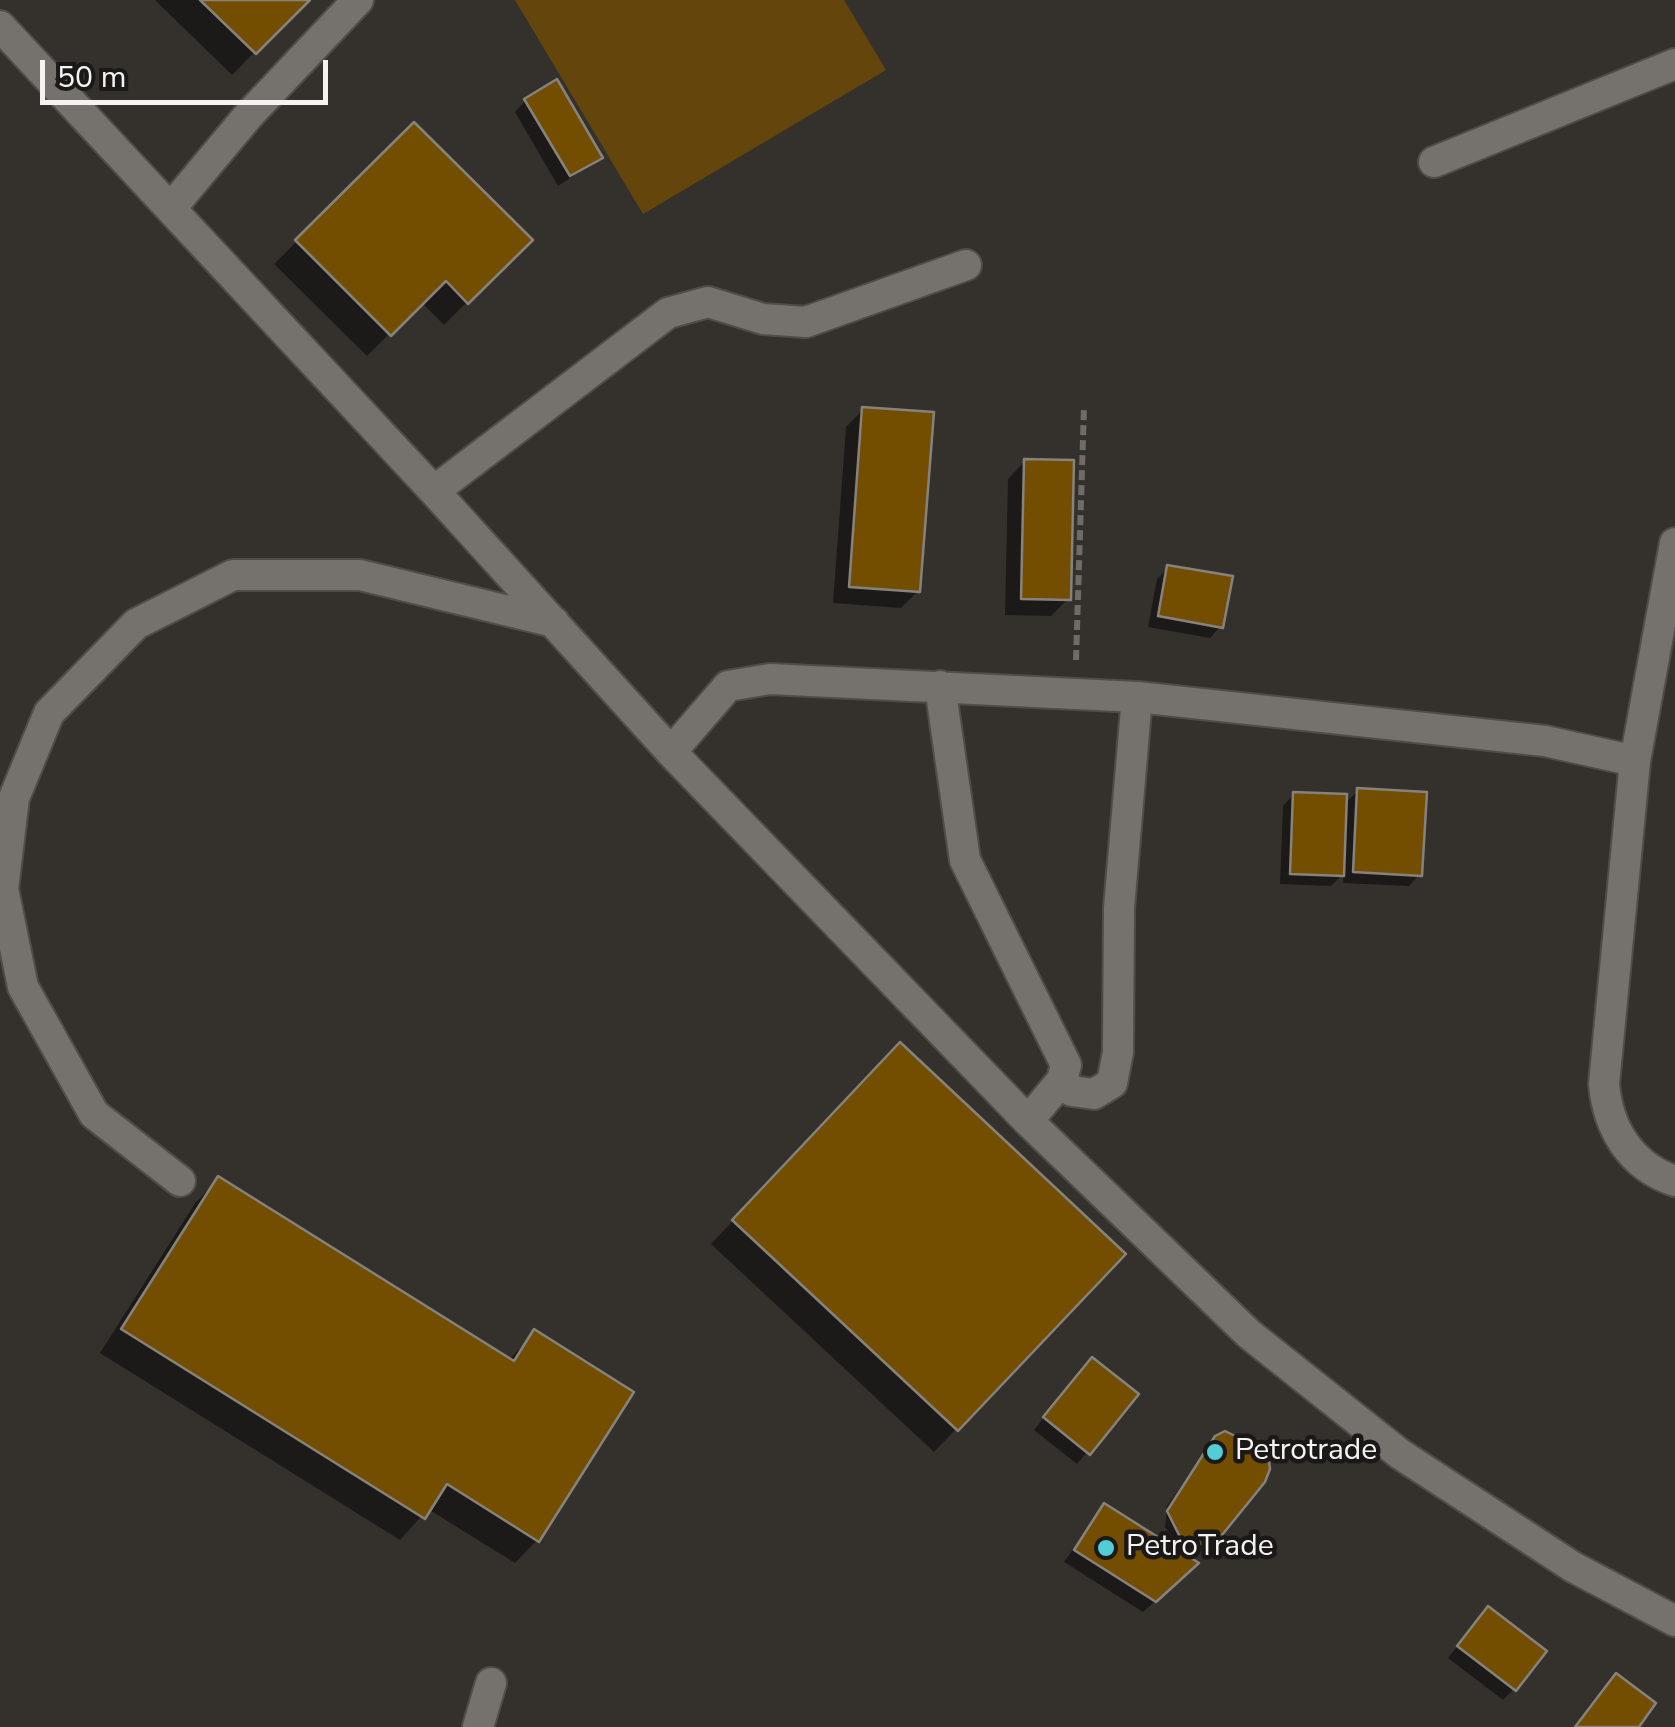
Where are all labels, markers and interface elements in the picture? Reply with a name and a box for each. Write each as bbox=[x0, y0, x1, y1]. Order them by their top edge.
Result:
scale bar bbox=[45, 40, 332, 102]
text: 50 m bbox=[57, 57, 126, 98]
place label: Petrotrade bbox=[1235, 1434, 1377, 1470]
marker: Petrotrade bbox=[1204, 1441, 1226, 1463]
place label: PetroTrade bbox=[1126, 1530, 1274, 1566]
marker: PetroTrade bbox=[1095, 1537, 1117, 1559]

